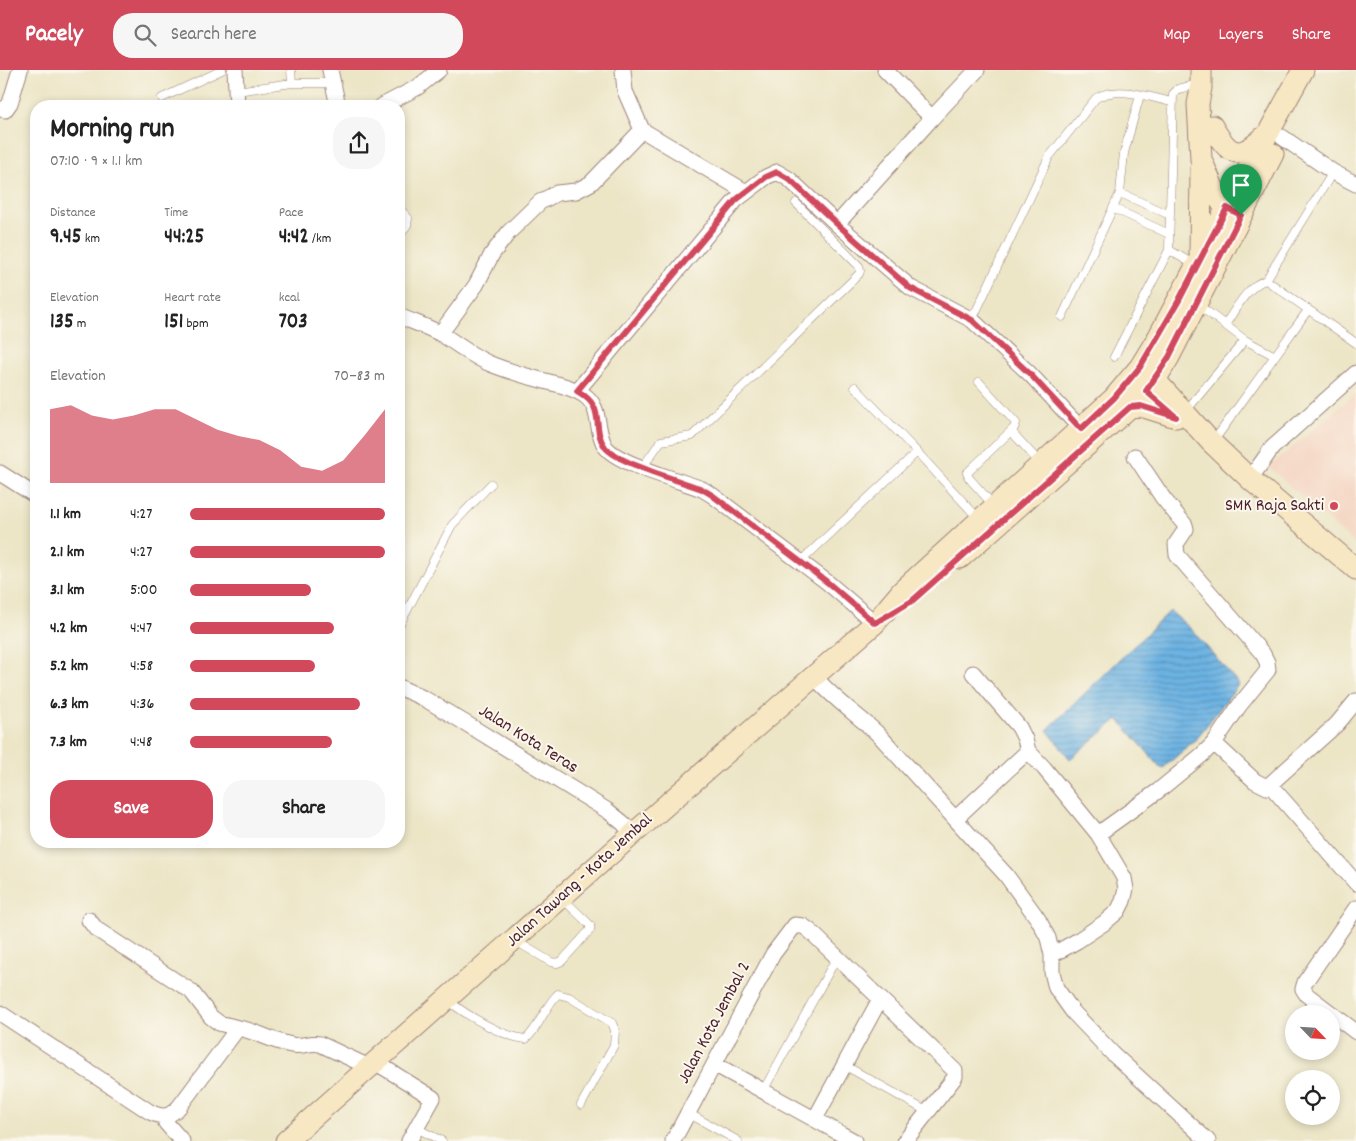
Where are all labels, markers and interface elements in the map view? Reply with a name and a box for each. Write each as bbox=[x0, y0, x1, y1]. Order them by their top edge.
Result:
search box bbox=[113, 13, 463, 58]
text: Pacely bbox=[25, 18, 83, 52]
icon: search bbox=[131, 21, 159, 49]
text: Search here bbox=[171, 22, 257, 49]
text: Map bbox=[1163, 23, 1190, 48]
text: Layers bbox=[1218, 23, 1264, 48]
text: Share bbox=[1292, 23, 1331, 48]
text: Morning run bbox=[50, 111, 174, 151]
button: share bbox=[333, 117, 385, 169]
text: 07:10 · 9 × 1.1 km bbox=[50, 150, 143, 173]
pin bbox=[1220, 164, 1262, 215]
icon: arrive bbox=[1227, 171, 1255, 199]
text: Distance bbox=[50, 203, 96, 223]
text: Time bbox=[164, 203, 188, 223]
text: Pace bbox=[279, 203, 303, 223]
text: 9.45 bbox=[50, 223, 82, 253]
text: 44:25 bbox=[164, 223, 204, 253]
text: 4:42 bbox=[279, 223, 309, 253]
text: km bbox=[82, 229, 100, 249]
text: /km bbox=[309, 229, 331, 249]
text: Elevation bbox=[50, 288, 99, 308]
text: Heart rate bbox=[164, 288, 221, 308]
text: kcal bbox=[279, 288, 300, 308]
text: 135 bbox=[50, 308, 74, 338]
text: 151 bbox=[164, 308, 183, 338]
text: 703 bbox=[279, 308, 307, 338]
text: m bbox=[74, 314, 86, 334]
text: bpm bbox=[183, 314, 209, 334]
text: Elevation bbox=[50, 365, 106, 388]
text: 70–83 m bbox=[334, 365, 385, 388]
place label: SMK Raja Sakti bbox=[1225, 494, 1324, 519]
marker: SMK Raja Sakti bbox=[1328, 500, 1340, 512]
text: 1.1 km bbox=[50, 503, 81, 526]
text: 4:27 bbox=[130, 503, 152, 526]
text: 2.1 km bbox=[50, 541, 84, 564]
text: 4:27 bbox=[130, 541, 152, 564]
text: 3.1 km bbox=[50, 579, 84, 602]
text: 5:00 bbox=[130, 579, 158, 602]
text: 4.2 km bbox=[50, 617, 88, 640]
text: 4:47 bbox=[130, 617, 152, 640]
text: 5.2 km bbox=[50, 655, 88, 678]
text: 4:58 bbox=[130, 655, 153, 678]
text: 6.3 km bbox=[50, 693, 89, 716]
text: 4:36 bbox=[130, 693, 154, 716]
street label: Jalan Kota Teras bbox=[473, 699, 583, 781]
text: 7.3 km bbox=[50, 731, 87, 754]
text: 4:48 bbox=[130, 731, 152, 754]
button: Save bbox=[50, 780, 213, 838]
button: Share bbox=[223, 780, 385, 838]
street label: Jalan Tawang - Kota Jembal bbox=[501, 808, 659, 954]
street label: Jalan Kota Jembal 2 bbox=[672, 958, 758, 1088]
north arrow bbox=[1285, 1005, 1340, 1060]
map controls bbox=[1285, 1005, 1340, 1125]
button: locate bbox=[1285, 1070, 1340, 1125]

